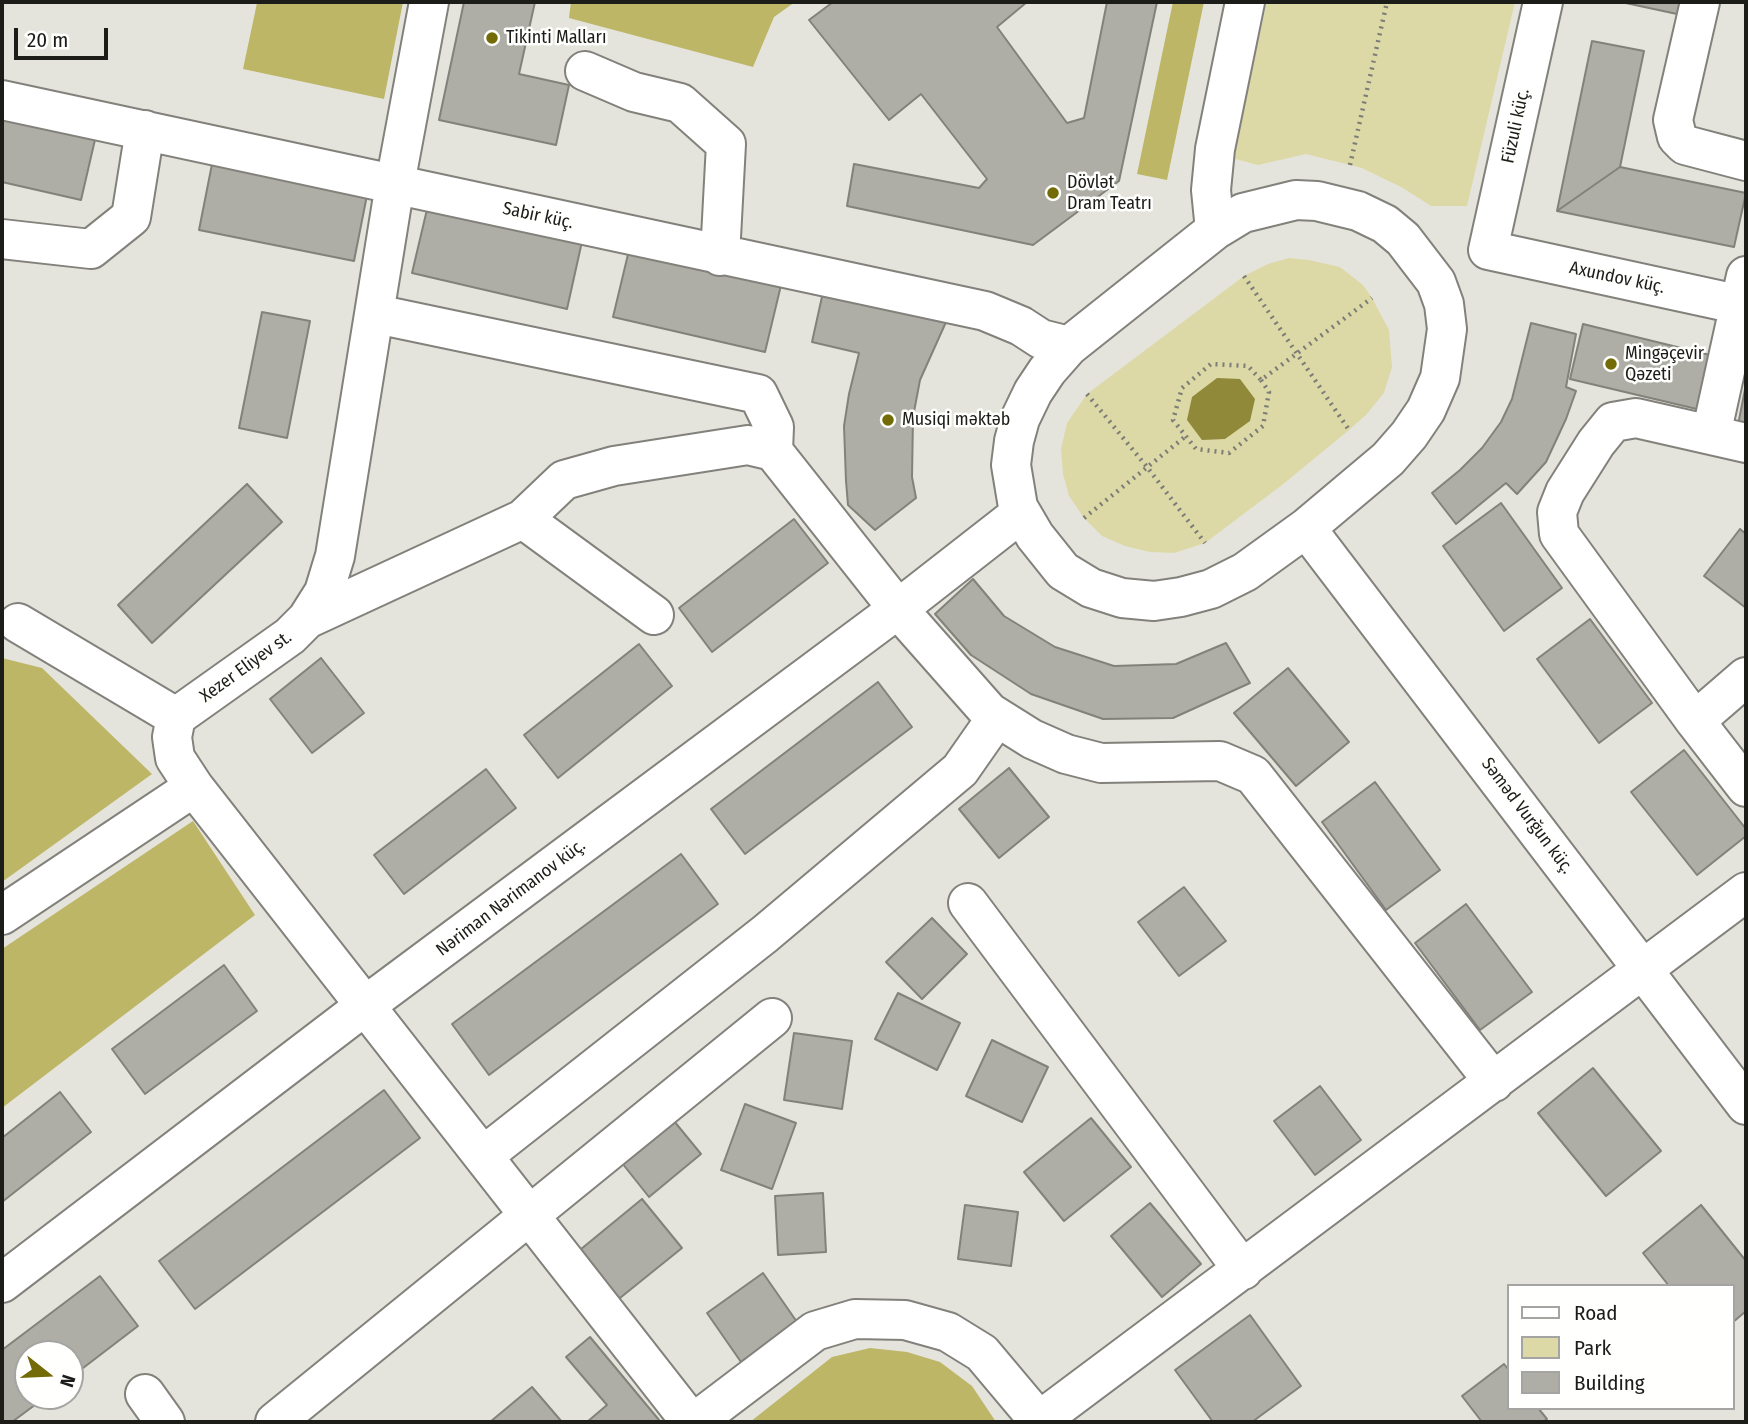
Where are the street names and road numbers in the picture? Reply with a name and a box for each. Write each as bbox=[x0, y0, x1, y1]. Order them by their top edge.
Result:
street label: Füzuli küç. bbox=[1498, 87, 1534, 165]
street label: Sabir küç. bbox=[501, 198, 575, 234]
street label: Axundov küç. bbox=[1567, 257, 1667, 299]
street label: Xezer Eliyev st. bbox=[196, 627, 296, 707]
street label: Səməd Vurğun küç. bbox=[1476, 754, 1578, 878]
street label: Nəriman Nərimanov küç. bbox=[432, 835, 590, 961]

